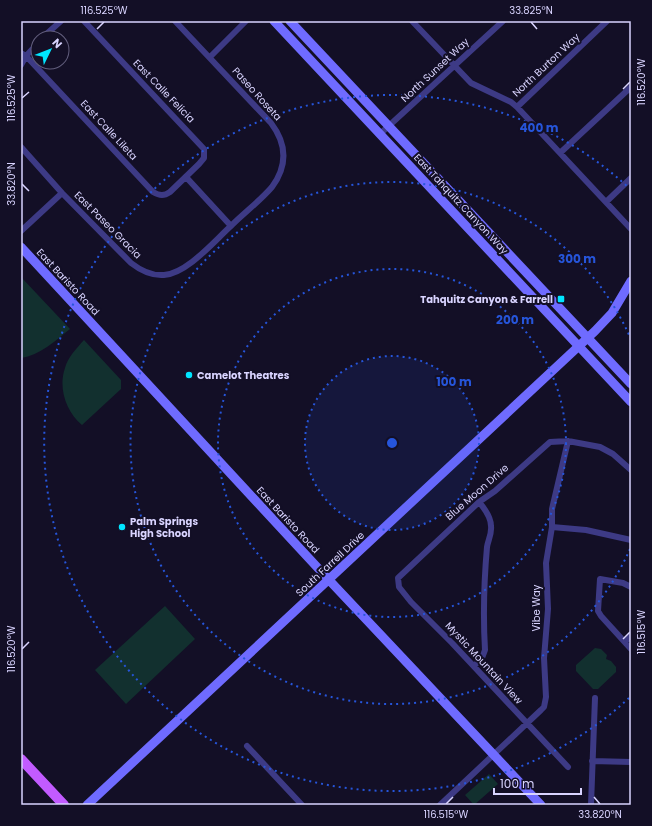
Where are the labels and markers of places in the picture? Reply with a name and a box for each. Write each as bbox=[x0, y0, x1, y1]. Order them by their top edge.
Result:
place label: Tahquitz Canyon & Farrell bbox=[420, 292, 553, 307]
marker: Tahquitz Canyon & Farrell bbox=[556, 294, 566, 304]
place label: Camelot Theatres bbox=[197, 368, 290, 383]
marker: Camelot Theatres bbox=[184, 370, 194, 380]
centre of rings bbox=[385, 436, 399, 450]
place label: Palm Springs High School bbox=[130, 514, 198, 541]
marker: Palm Springs High School bbox=[117, 522, 127, 532]

